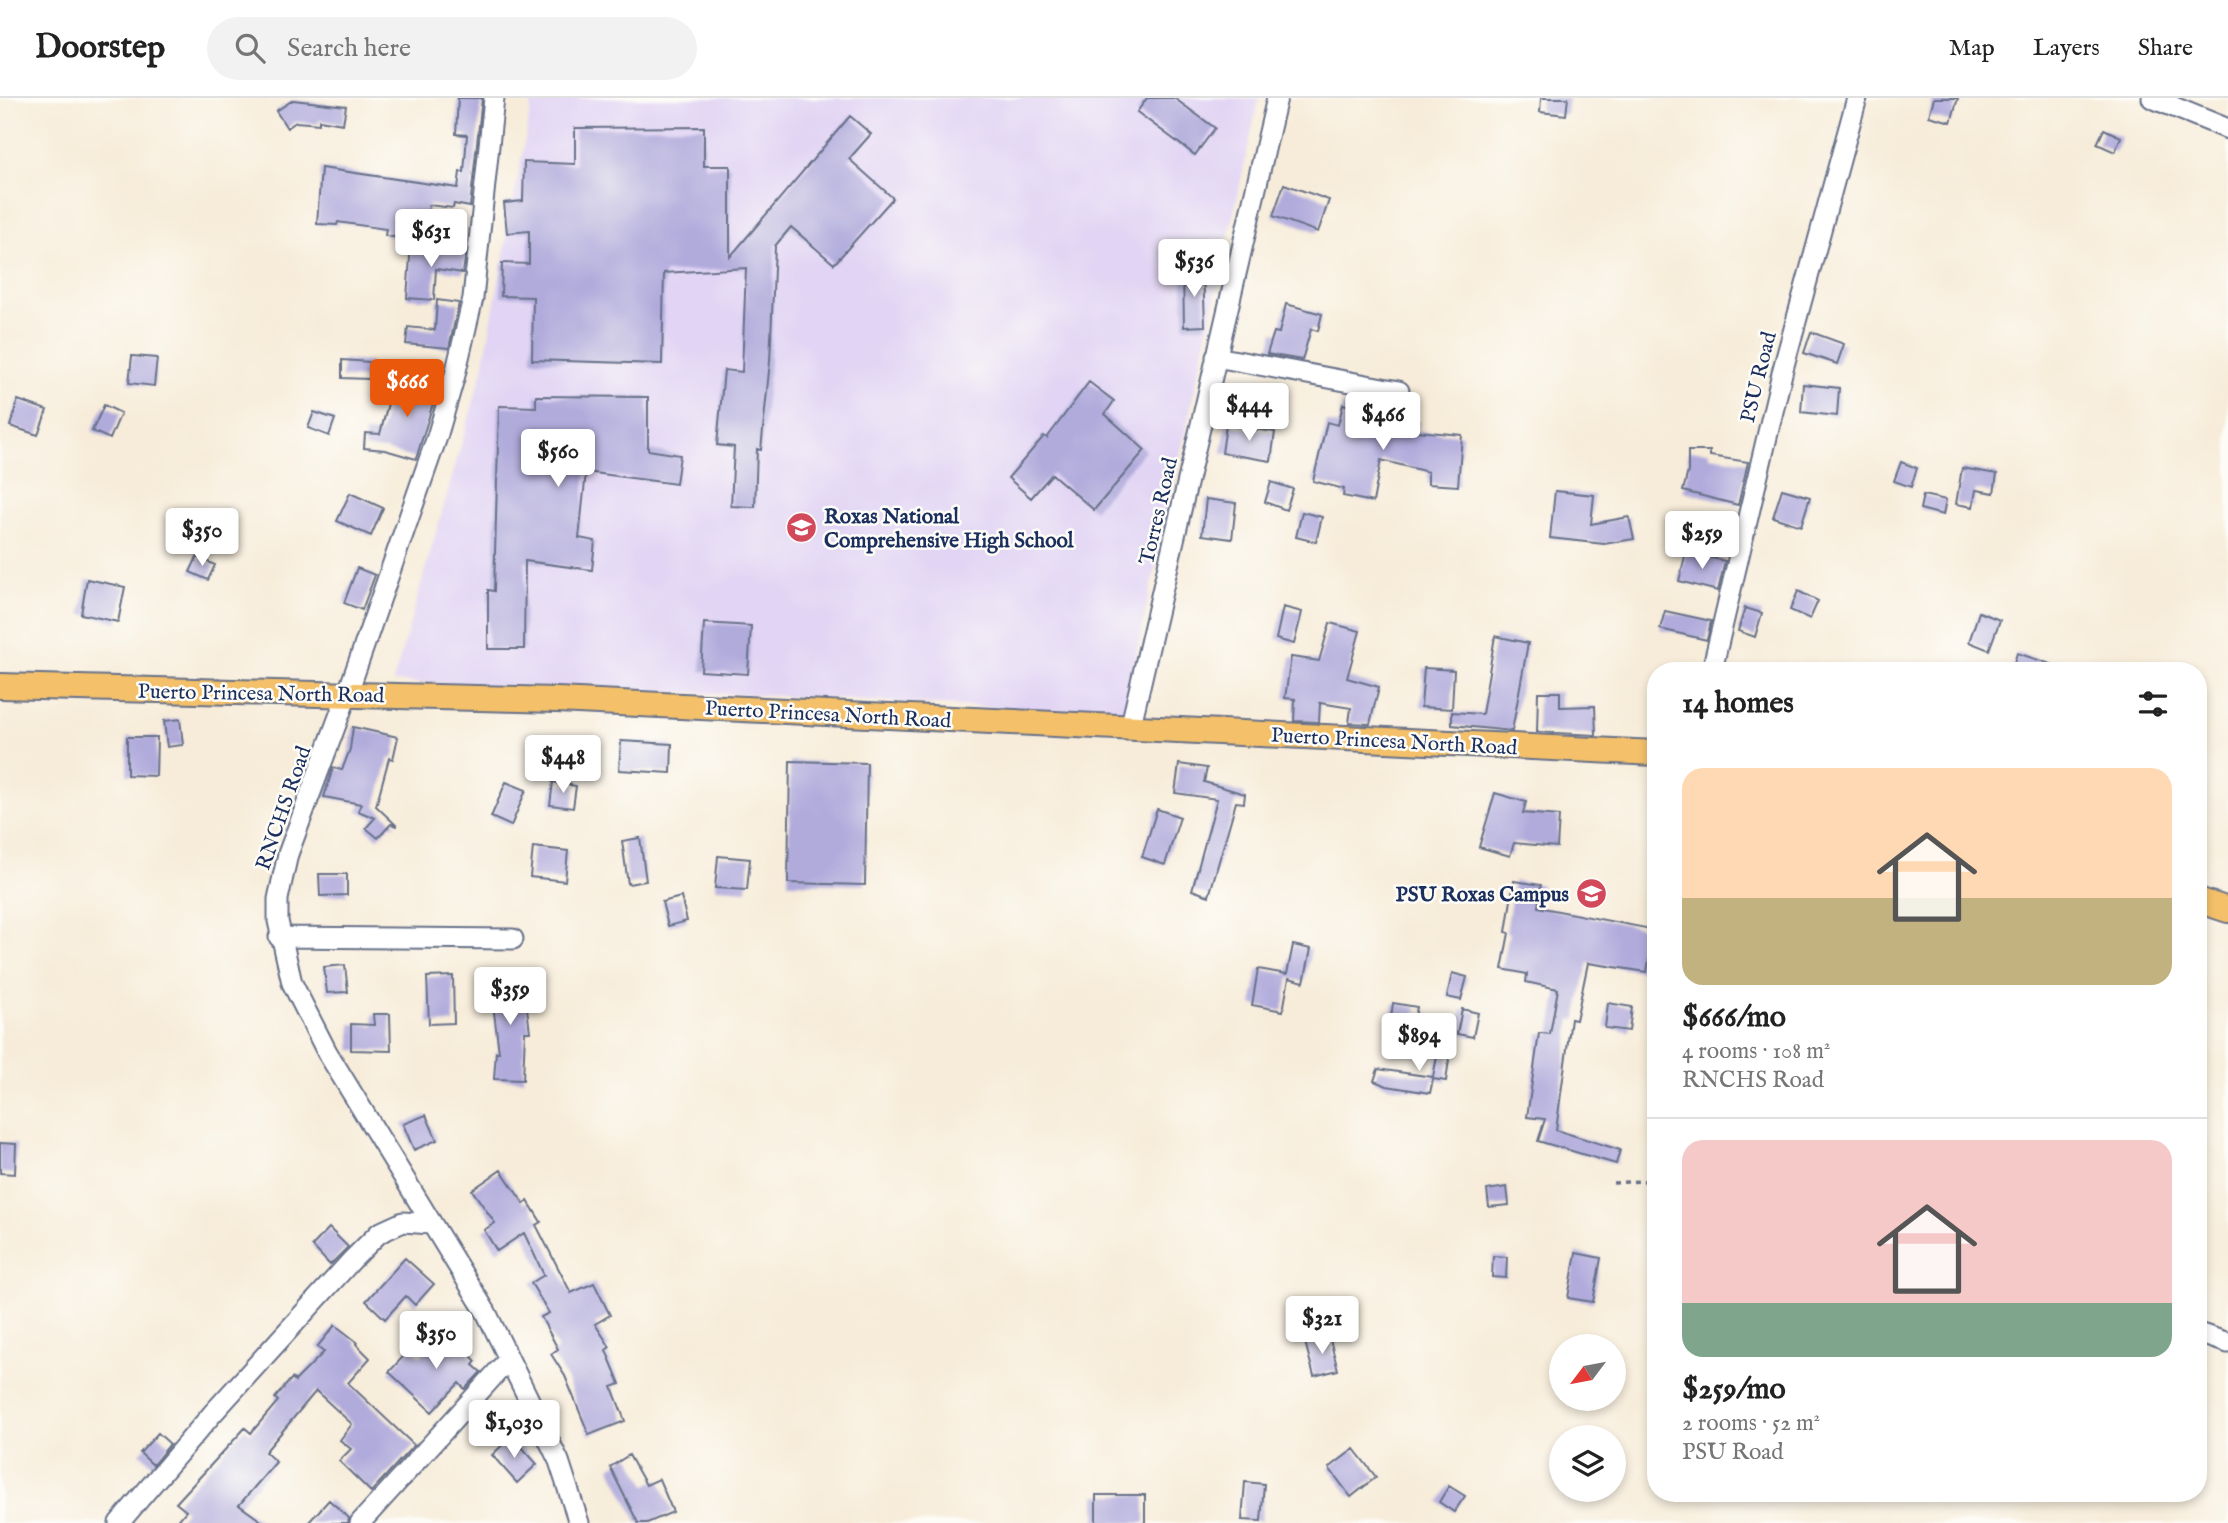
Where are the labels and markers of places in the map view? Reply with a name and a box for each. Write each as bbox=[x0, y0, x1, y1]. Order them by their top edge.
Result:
pin: $631 bbox=[390, 209, 472, 269]
pin: $536 bbox=[1153, 240, 1235, 299]
pin: $666 bbox=[366, 360, 448, 419]
pin: $444 bbox=[1208, 384, 1290, 443]
pin: $466 bbox=[1342, 392, 1424, 452]
pin: $560 bbox=[517, 430, 599, 489]
place label: Roxas National Comprehensive High School bbox=[824, 504, 1075, 555]
pin: $350 bbox=[161, 508, 243, 568]
school or university icon: Roxas National Comprehensive High School bbox=[784, 511, 818, 545]
pin: $259 bbox=[1661, 512, 1743, 571]
pin: $448 bbox=[522, 736, 604, 795]
school or university icon: PSU Roxas Campus bbox=[1575, 877, 1609, 911]
place label: PSU Roxas Campus bbox=[1396, 882, 1569, 909]
pin: $359 bbox=[469, 968, 551, 1027]
pin: $894 bbox=[1378, 1014, 1460, 1073]
pin: $321 bbox=[1281, 1296, 1363, 1356]
pin: $350 bbox=[395, 1312, 477, 1371]
pin: $1,030 bbox=[457, 1400, 571, 1460]

